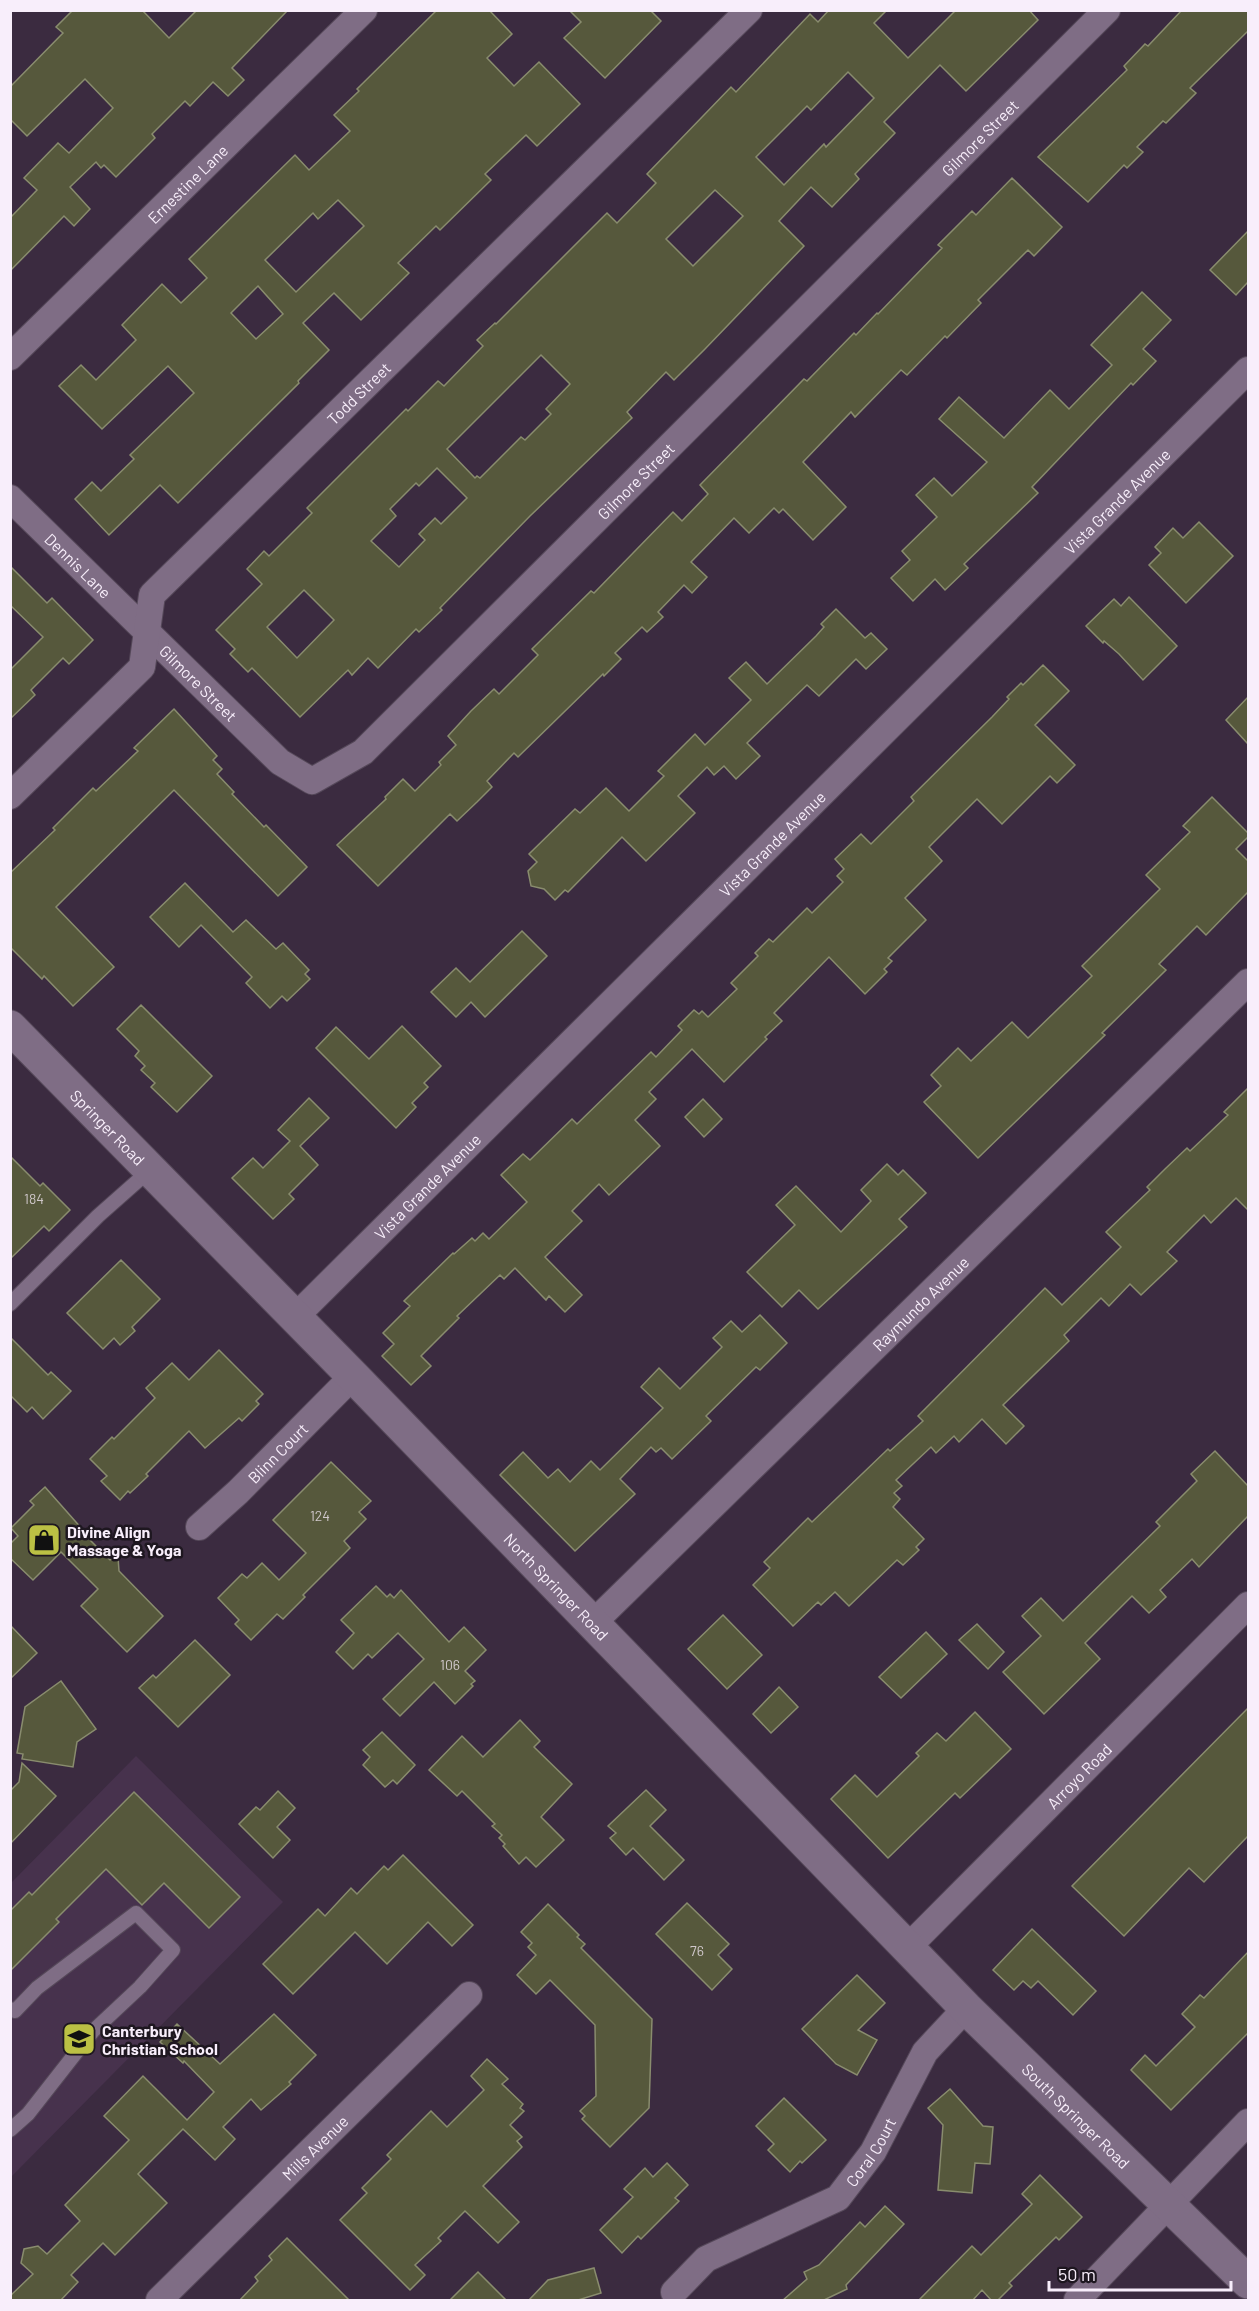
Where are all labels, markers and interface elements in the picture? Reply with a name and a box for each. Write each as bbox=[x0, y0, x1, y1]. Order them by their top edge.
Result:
street label: Gilmore Street bbox=[937, 95, 1022, 180]
street label: Ernestine Lane bbox=[143, 140, 231, 227]
street label: Todd Street bbox=[323, 358, 394, 428]
street label: Gilmore Street bbox=[593, 438, 678, 523]
street label: Vista Grande Avenue bbox=[1059, 444, 1174, 558]
street label: Dennis Lane bbox=[42, 529, 116, 602]
street label: Gilmore Street bbox=[156, 641, 241, 725]
street label: Vista Grande Avenue bbox=[715, 787, 829, 900]
street label: Springer Road bbox=[67, 1085, 149, 1169]
street label: Vista Grande Avenue bbox=[370, 1129, 484, 1243]
house number: 184 bbox=[24, 1190, 44, 1207]
street label: Raymundo Avenue bbox=[868, 1252, 972, 1354]
street label: Blinn Court bbox=[243, 1418, 311, 1487]
house number: 124 bbox=[310, 1507, 330, 1524]
shop icon: Divine Align Massage & Yoga bbox=[26, 1522, 62, 1558]
place label: Divine Align Massage & Yoga bbox=[67, 1522, 181, 1559]
street label: North Springer Road bbox=[501, 1529, 613, 1644]
house number: 106 bbox=[440, 1656, 460, 1673]
street label: Arroyo Road bbox=[1042, 1739, 1115, 1812]
house number: 76 bbox=[690, 1942, 704, 1959]
school or university icon: Canterbury Christian School bbox=[61, 2021, 97, 2057]
place label: Canterbury Christian School bbox=[102, 2021, 218, 2058]
street label: South Springer Road bbox=[1019, 2059, 1134, 2172]
street label: Mills Avenue bbox=[278, 2111, 351, 2184]
street label: Coral Court bbox=[841, 2114, 899, 2190]
scale bar bbox=[1049, 2254, 1230, 2292]
text: 50 m bbox=[1058, 2263, 1096, 2285]

